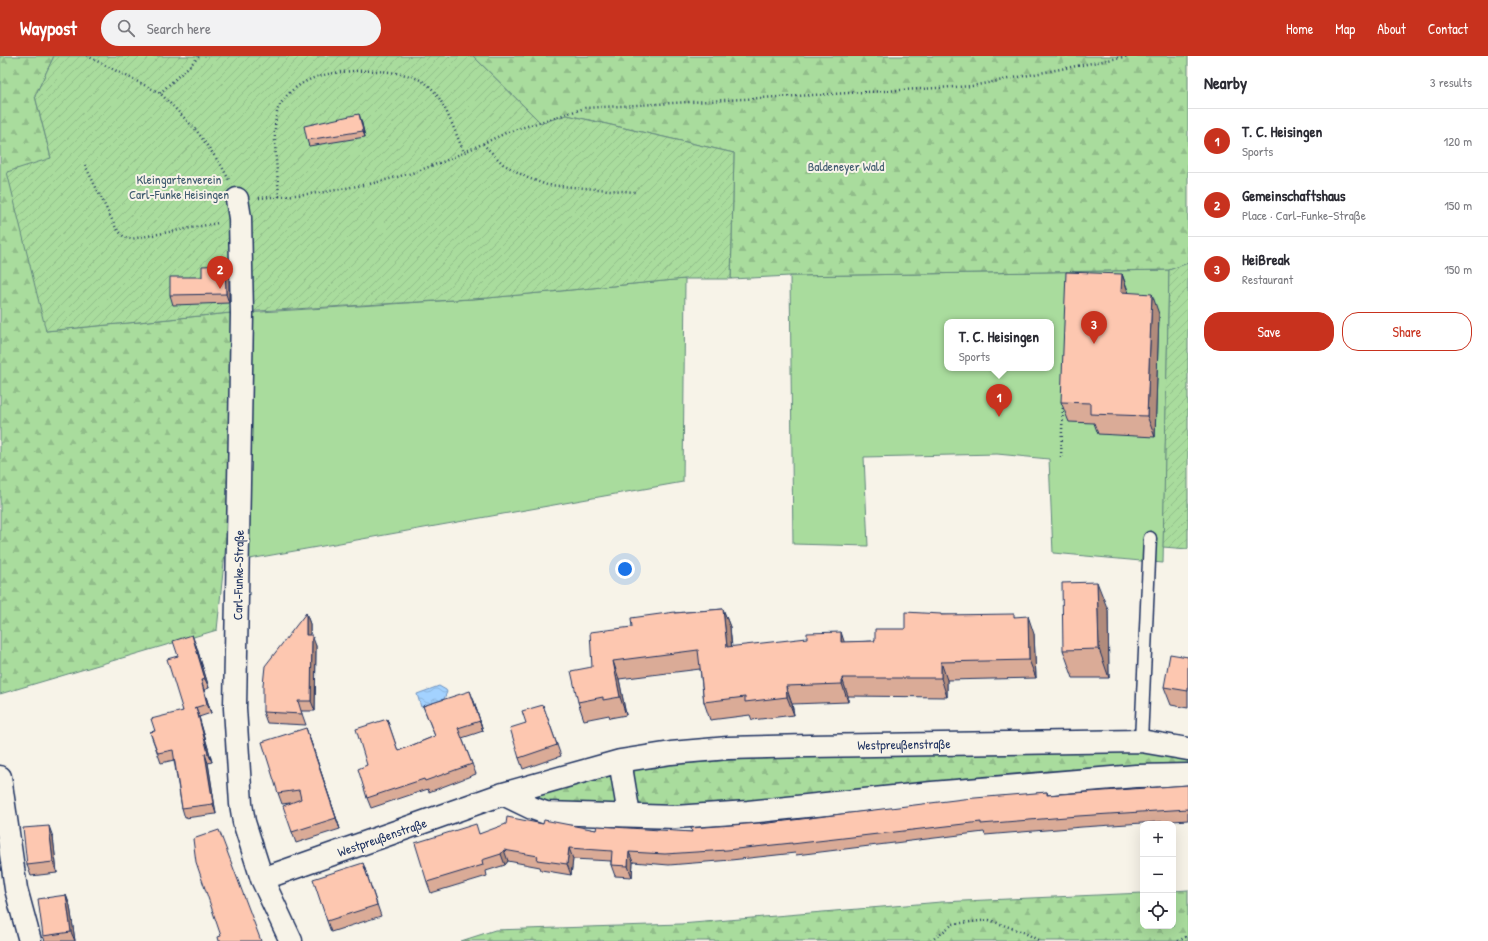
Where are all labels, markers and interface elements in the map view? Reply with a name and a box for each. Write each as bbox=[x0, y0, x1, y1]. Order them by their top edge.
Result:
search box bbox=[101, 10, 381, 46]
text: Waypost bbox=[20, 15, 77, 41]
icon: search bbox=[115, 17, 137, 39]
text: Search here bbox=[147, 18, 211, 39]
text: Home bbox=[1286, 19, 1313, 38]
text: Map bbox=[1335, 19, 1355, 38]
text: About bbox=[1377, 19, 1406, 38]
text: Contact bbox=[1428, 19, 1468, 38]
text: Nearby bbox=[1204, 71, 1247, 94]
text: 3 results bbox=[1430, 73, 1472, 91]
text: T. C. Heisingen bbox=[1242, 121, 1322, 142]
text: 1 bbox=[1215, 132, 1219, 150]
text: 120 m bbox=[1444, 132, 1472, 150]
text: Sports bbox=[1242, 142, 1273, 160]
park label: Baldeneyer Wald bbox=[808, 157, 884, 175]
park label: Kleingartenverein Carl-Funke Heisingen bbox=[129, 170, 229, 203]
text: Gemeinschaftshaus bbox=[1242, 185, 1346, 206]
text: 2 bbox=[1214, 196, 1220, 214]
text: 150 m bbox=[1444, 196, 1472, 214]
text: Place · Carl-Funke-Straße bbox=[1242, 206, 1366, 224]
text: HeiBreak bbox=[1242, 249, 1290, 270]
pin: 2 bbox=[207, 256, 233, 289]
text: 3 bbox=[1214, 260, 1220, 278]
text: 150 m bbox=[1444, 260, 1472, 278]
text: Restaurant bbox=[1242, 270, 1293, 288]
pin: 3 bbox=[1081, 311, 1107, 344]
button: Save bbox=[1204, 312, 1334, 351]
button: Share bbox=[1342, 312, 1472, 351]
popup bbox=[944, 319, 1054, 371]
text: T. C. Heisingen bbox=[959, 326, 1039, 347]
text: Sports bbox=[959, 347, 990, 365]
pin: 1 bbox=[986, 384, 1012, 417]
street label: Carl-Funke-Straße bbox=[228, 530, 248, 620]
your location bbox=[615, 559, 635, 579]
street label: Westpreußenstraße bbox=[857, 734, 951, 754]
street label: Westpreußenstraße bbox=[335, 813, 429, 861]
map controls bbox=[1140, 821, 1176, 929]
button: + bbox=[1140, 821, 1176, 857]
button: − bbox=[1140, 857, 1176, 893]
button: locate bbox=[1140, 893, 1176, 929]

